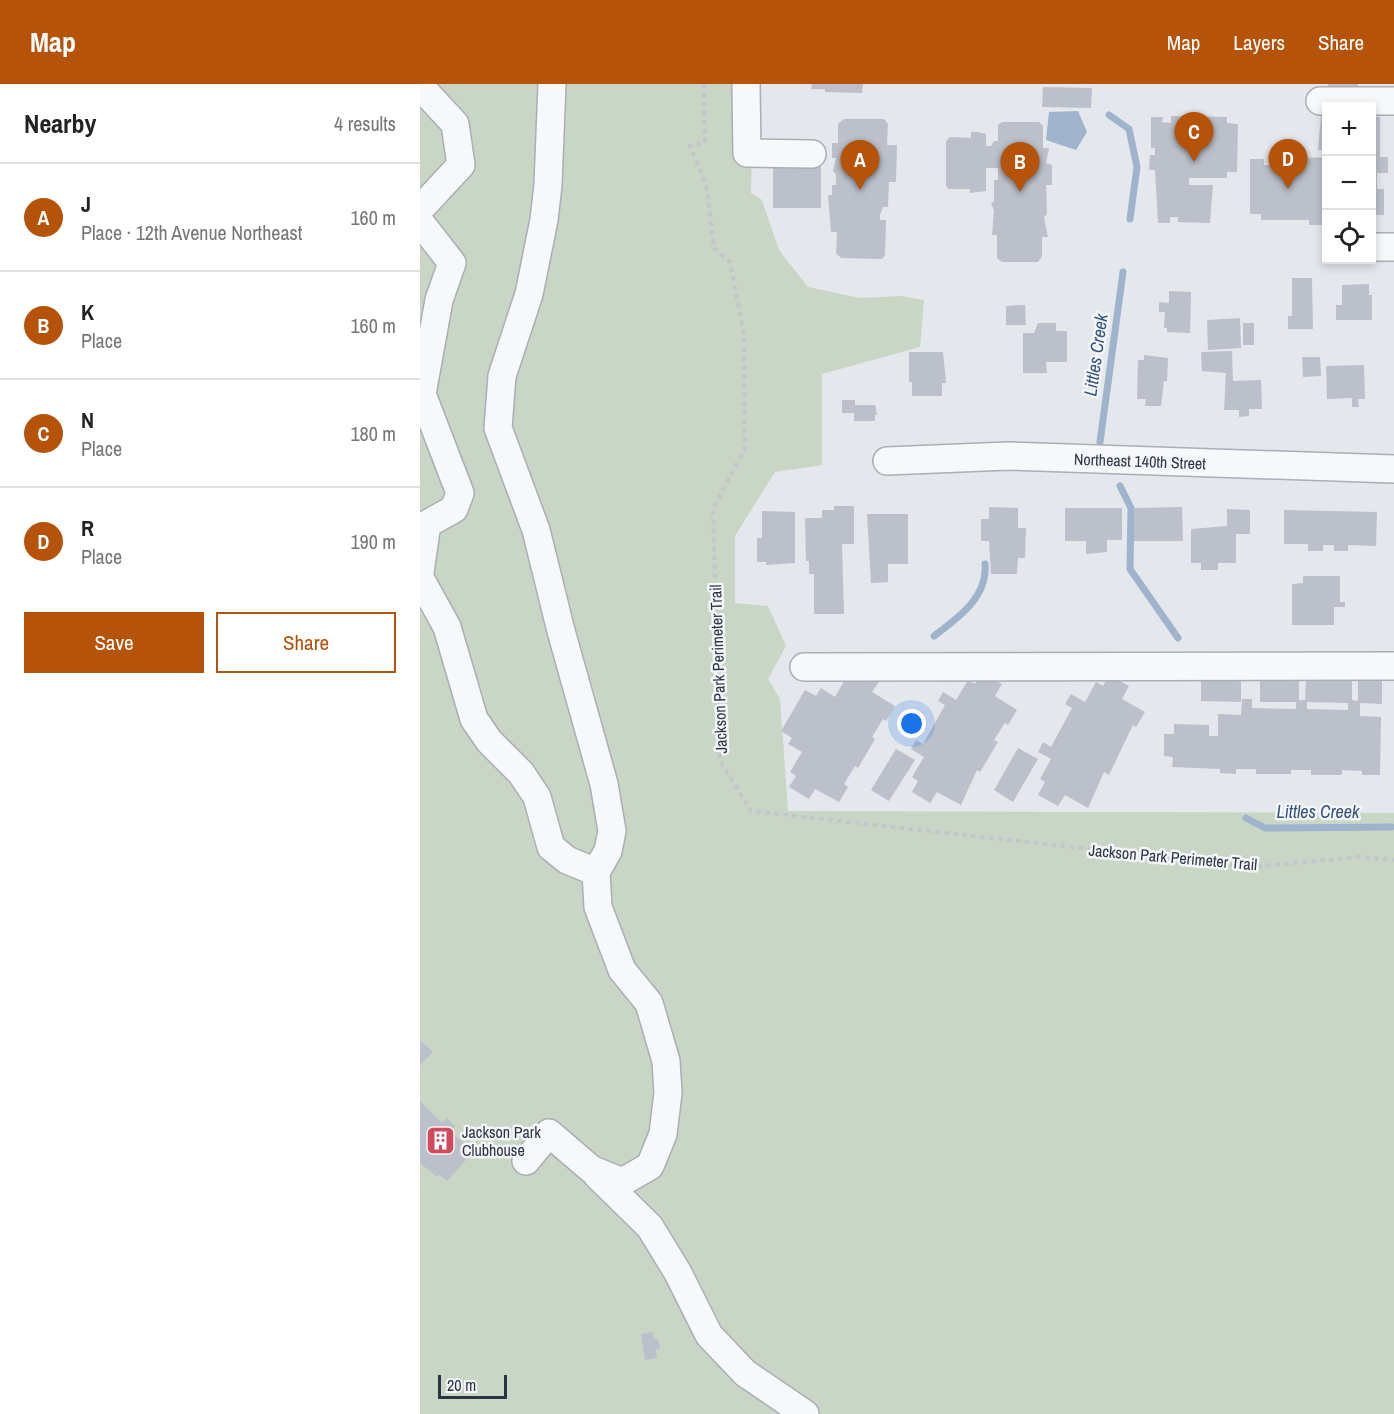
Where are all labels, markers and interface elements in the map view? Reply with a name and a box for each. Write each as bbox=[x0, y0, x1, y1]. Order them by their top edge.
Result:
text: Map bbox=[30, 23, 76, 61]
text: Map bbox=[1167, 28, 1200, 57]
text: Layers bbox=[1233, 28, 1285, 57]
text: Share bbox=[1318, 28, 1364, 57]
map controls bbox=[1322, 102, 1376, 264]
button: + bbox=[1322, 102, 1376, 156]
text: Nearby bbox=[24, 106, 96, 141]
text: 4 results bbox=[334, 110, 396, 137]
pin: C bbox=[1174, 112, 1214, 162]
pin: D bbox=[1268, 140, 1308, 189]
pin: A bbox=[840, 141, 880, 190]
pin: B bbox=[1000, 142, 1040, 192]
button: − bbox=[1322, 156, 1376, 210]
text: J bbox=[81, 189, 91, 219]
text: A bbox=[38, 204, 49, 231]
text: 160 m bbox=[350, 204, 396, 231]
button: locate bbox=[1322, 210, 1376, 264]
text: Place · 12th Avenue Northeast bbox=[81, 219, 302, 246]
text: K bbox=[81, 297, 94, 327]
text: B bbox=[38, 312, 49, 339]
text: 160 m bbox=[350, 312, 396, 339]
water label: Littles Creek bbox=[1077, 312, 1114, 398]
text: Place bbox=[81, 327, 122, 354]
text: N bbox=[81, 405, 94, 435]
text: C bbox=[38, 420, 49, 447]
text: 180 m bbox=[350, 420, 396, 447]
text: Place bbox=[81, 435, 122, 462]
street label: Northeast 140th Street bbox=[1074, 448, 1207, 474]
text: R bbox=[81, 513, 94, 543]
text: D bbox=[38, 528, 49, 555]
text: 190 m bbox=[350, 528, 396, 555]
text: Place bbox=[81, 543, 122, 570]
street label: Jackson Park Perimeter Trail bbox=[704, 584, 732, 754]
button: Save bbox=[24, 612, 204, 673]
button: Share bbox=[216, 612, 396, 673]
your location bbox=[897, 709, 926, 738]
water label: Littles Creek bbox=[1277, 799, 1360, 824]
street label: Jackson Park Perimeter Trail bbox=[1088, 839, 1258, 875]
place label: Jackson Park Clubhouse bbox=[462, 1121, 541, 1161]
building icon: Jackson Park Clubhouse bbox=[425, 1125, 457, 1157]
scale bar bbox=[438, 1372, 507, 1400]
text: 20 m bbox=[447, 1374, 476, 1396]

